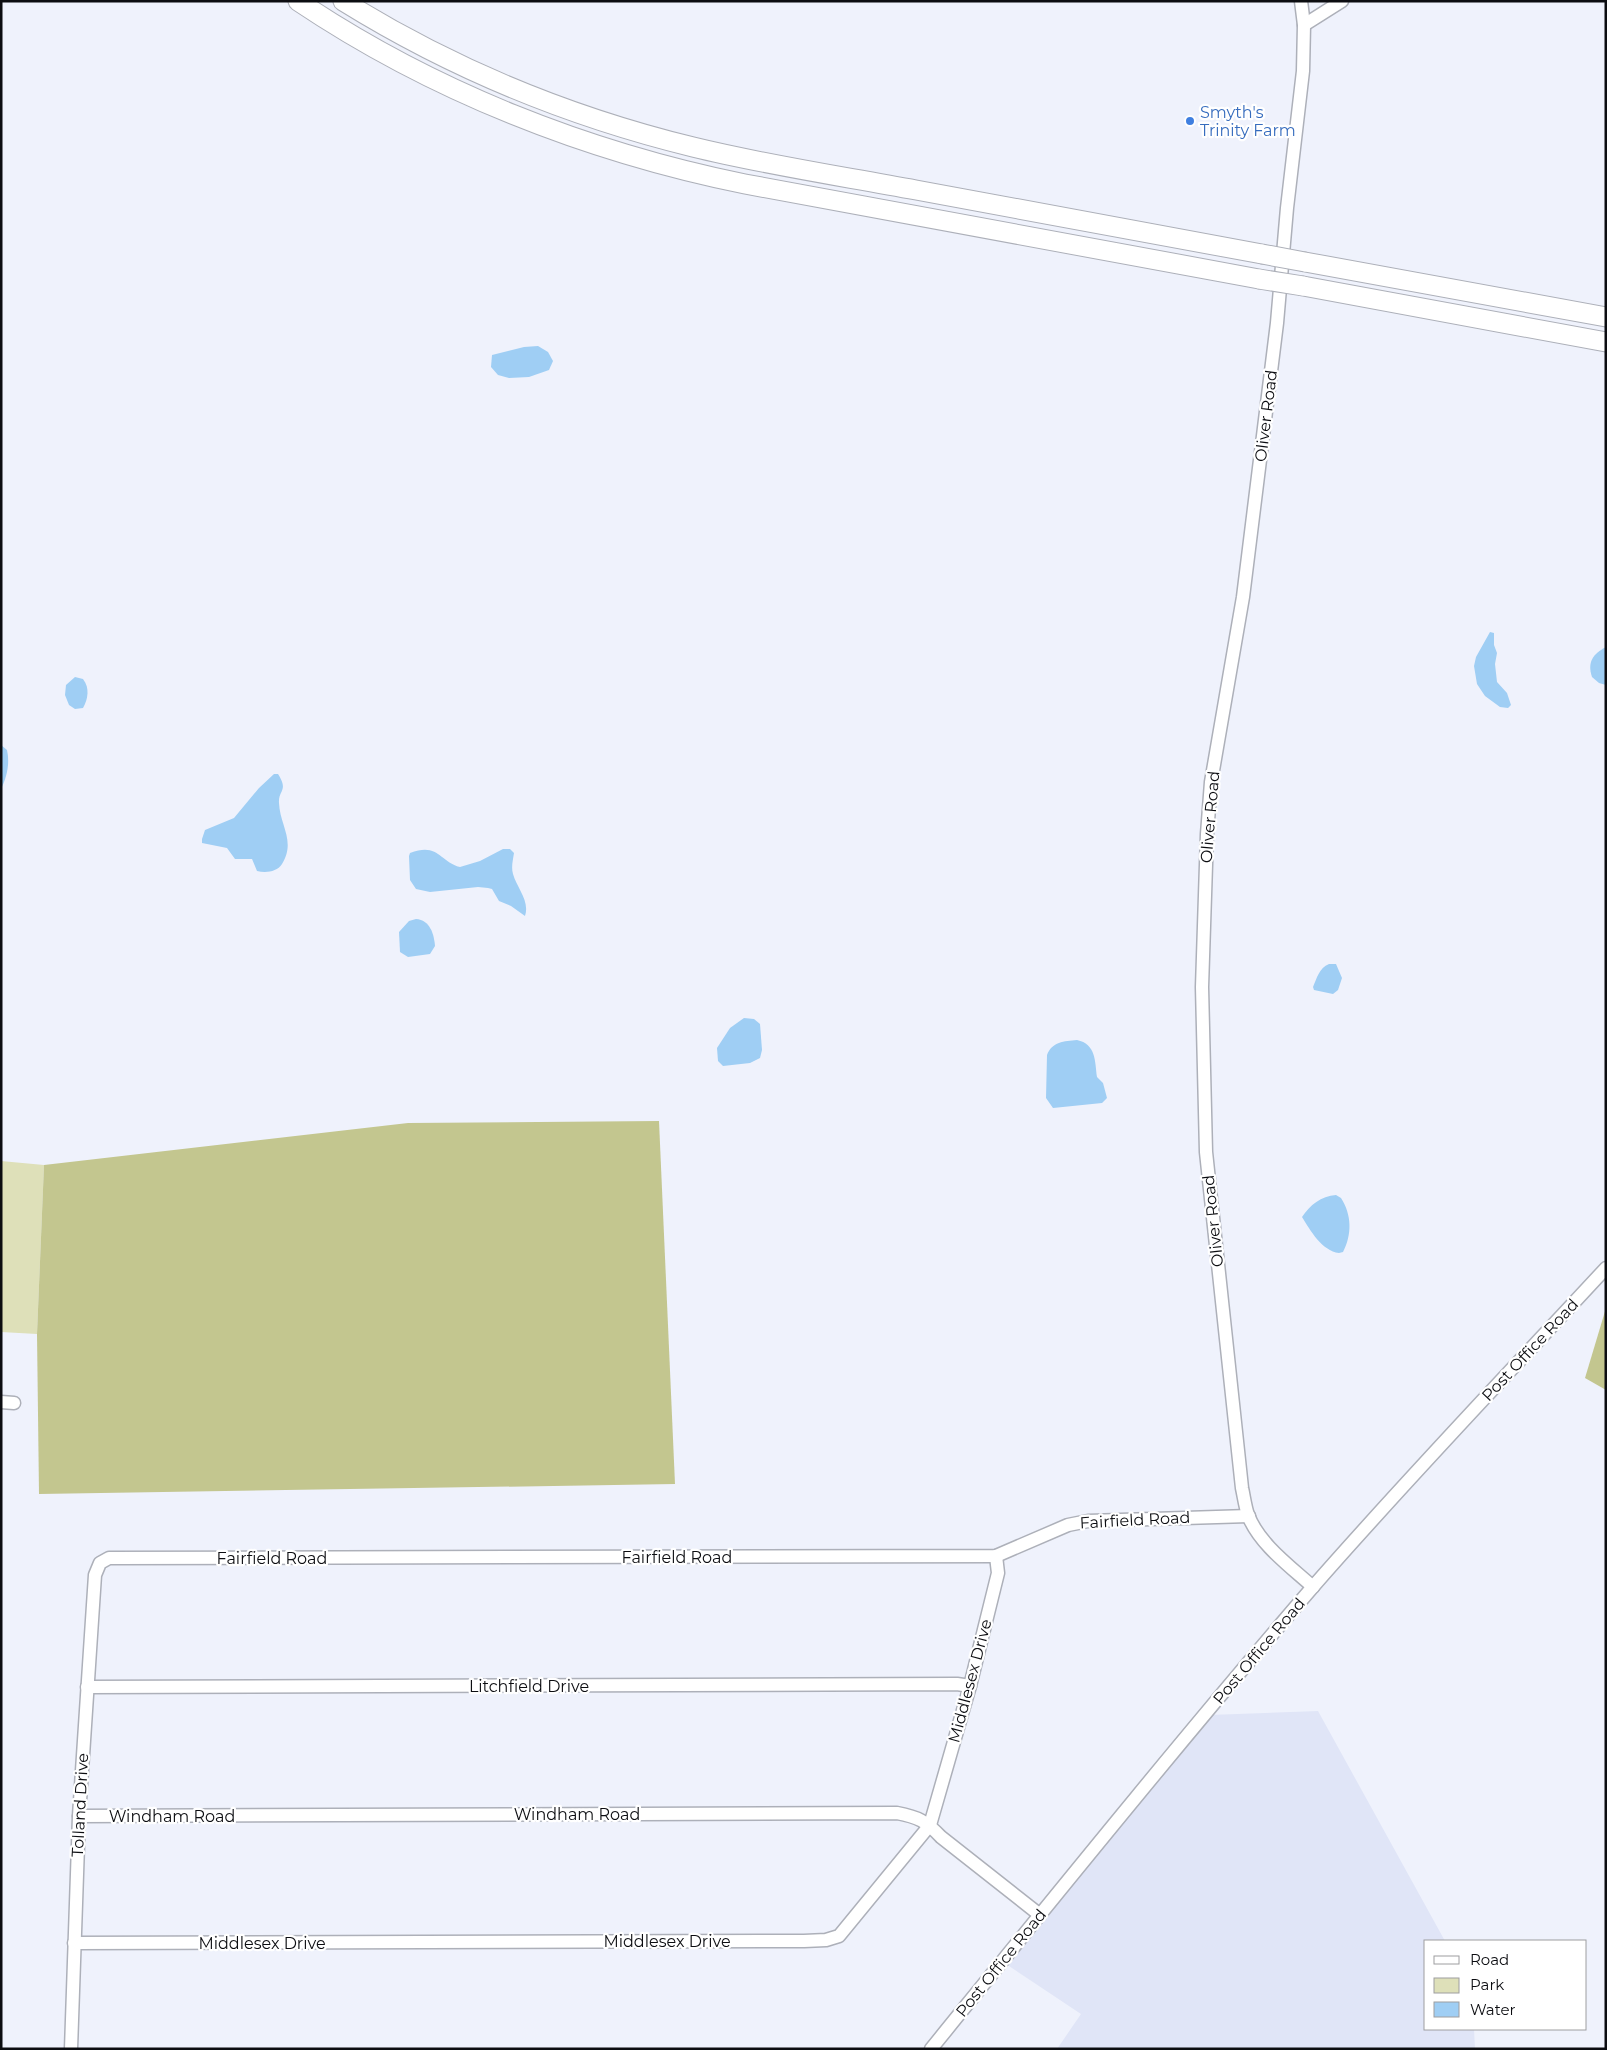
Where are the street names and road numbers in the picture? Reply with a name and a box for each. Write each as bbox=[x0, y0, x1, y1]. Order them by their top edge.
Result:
street label: Oliver Road bbox=[1251, 369, 1281, 463]
street label: Oliver Road bbox=[1197, 770, 1223, 864]
street label: Oliver Road bbox=[1199, 1174, 1227, 1268]
street label: Post Office Road bbox=[1478, 1295, 1582, 1405]
street label: Fairfield Road bbox=[1079, 1508, 1191, 1532]
street label: Fairfield Road bbox=[622, 1548, 732, 1567]
street label: Fairfield Road bbox=[217, 1549, 327, 1568]
street label: Post Office Road bbox=[1209, 1594, 1309, 1708]
street label: Middlesex Drive bbox=[944, 1617, 996, 1745]
street label: Litchfield Drive bbox=[469, 1677, 589, 1696]
street label: Tolland Drive bbox=[68, 1752, 92, 1858]
street label: Windham Road bbox=[514, 1805, 640, 1824]
street label: Windham Road bbox=[109, 1807, 235, 1826]
street label: Post Office Road bbox=[952, 1905, 1050, 2021]
street label: Middlesex Drive bbox=[603, 1932, 731, 1951]
street label: Middlesex Drive bbox=[198, 1934, 326, 1953]

